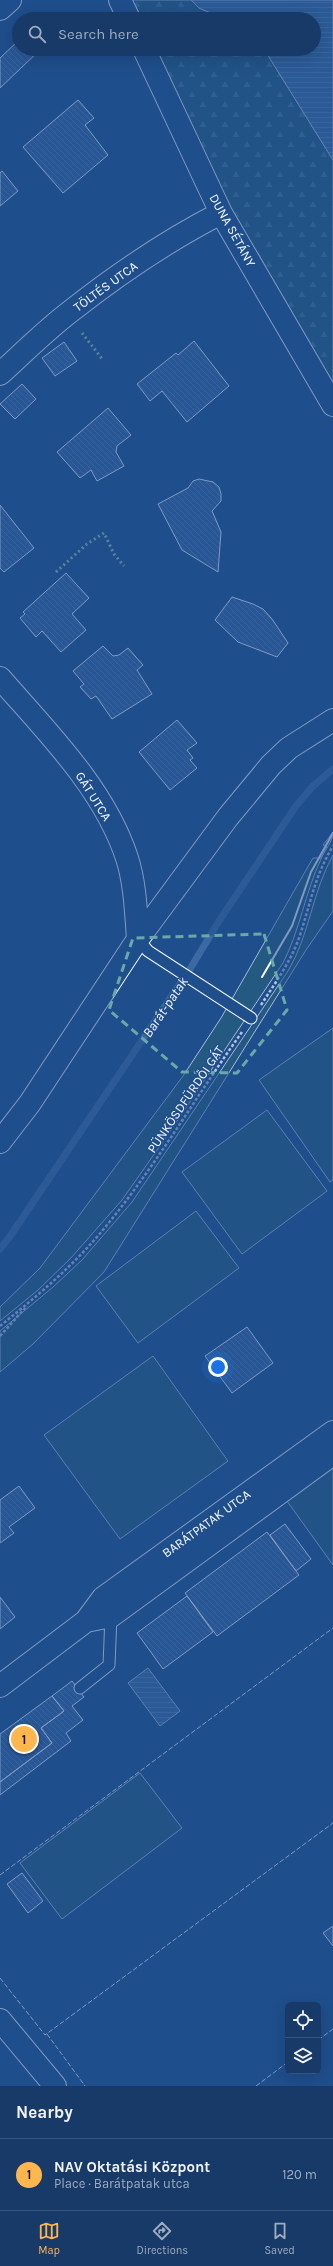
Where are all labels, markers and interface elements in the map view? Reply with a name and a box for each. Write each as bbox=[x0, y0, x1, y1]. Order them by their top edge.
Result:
search box bbox=[12, 12, 321, 56]
icon: search bbox=[26, 23, 48, 45]
text: Search here bbox=[58, 25, 139, 43]
street label: DUNA SÉTÁNY bbox=[206, 190, 261, 269]
street label: TÖLTÉS UTCA bbox=[69, 256, 141, 315]
street label: GÁT UTCA bbox=[73, 768, 117, 824]
water label: Barát-patak bbox=[139, 973, 192, 1041]
street label: PÜNKÖSDFÜRDŐI GÁT bbox=[142, 1041, 227, 1156]
your location bbox=[208, 1357, 228, 1377]
street label: BARÁTPATAK UTCA bbox=[158, 1484, 254, 1560]
pin: 1 bbox=[11, 1724, 37, 1754]
map controls bbox=[285, 2002, 321, 2074]
button: locate bbox=[285, 2002, 321, 2038]
button: layers bbox=[285, 2038, 321, 2074]
text: Nearby bbox=[16, 2102, 73, 2122]
text: NAV Oktatási Központ bbox=[54, 2158, 210, 2176]
text: 1 bbox=[27, 2167, 31, 2182]
text: 120 m bbox=[282, 2167, 317, 2182]
text: Place · Barátpatak utca bbox=[54, 2176, 190, 2191]
tab: Map bbox=[38, 2220, 60, 2257]
tab: Directions bbox=[136, 2220, 188, 2257]
tab: Saved bbox=[264, 2220, 295, 2257]

